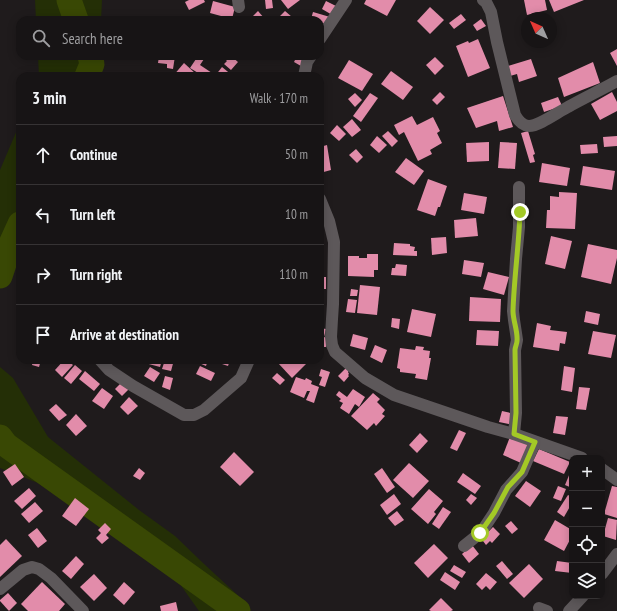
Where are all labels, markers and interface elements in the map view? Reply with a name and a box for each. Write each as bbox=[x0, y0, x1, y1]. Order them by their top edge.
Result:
north arrow bbox=[521, 12, 557, 48]
search box bbox=[16, 16, 324, 60]
icon: search bbox=[30, 27, 52, 49]
text: Search here bbox=[62, 29, 123, 48]
text: 3 min bbox=[32, 87, 66, 109]
text: Walk · 170 m bbox=[250, 90, 308, 107]
icon: ahead bbox=[32, 144, 54, 166]
text: Continue bbox=[70, 145, 117, 164]
text: 50 m bbox=[285, 146, 308, 163]
route end bbox=[511, 203, 529, 221]
icon: left bbox=[32, 204, 54, 226]
text: Turn left bbox=[70, 205, 115, 224]
text: 10 m bbox=[285, 206, 308, 223]
icon: right bbox=[32, 264, 54, 286]
text: Turn right bbox=[70, 265, 122, 284]
text: 110 m bbox=[279, 266, 308, 283]
icon: arrive bbox=[32, 324, 54, 346]
text: Arrive at destination bbox=[70, 325, 179, 344]
map controls bbox=[569, 455, 605, 599]
button: + bbox=[569, 455, 605, 491]
button: − bbox=[569, 491, 605, 527]
route start bbox=[471, 524, 489, 542]
button: locate bbox=[569, 527, 605, 563]
button: layers bbox=[569, 563, 605, 599]

